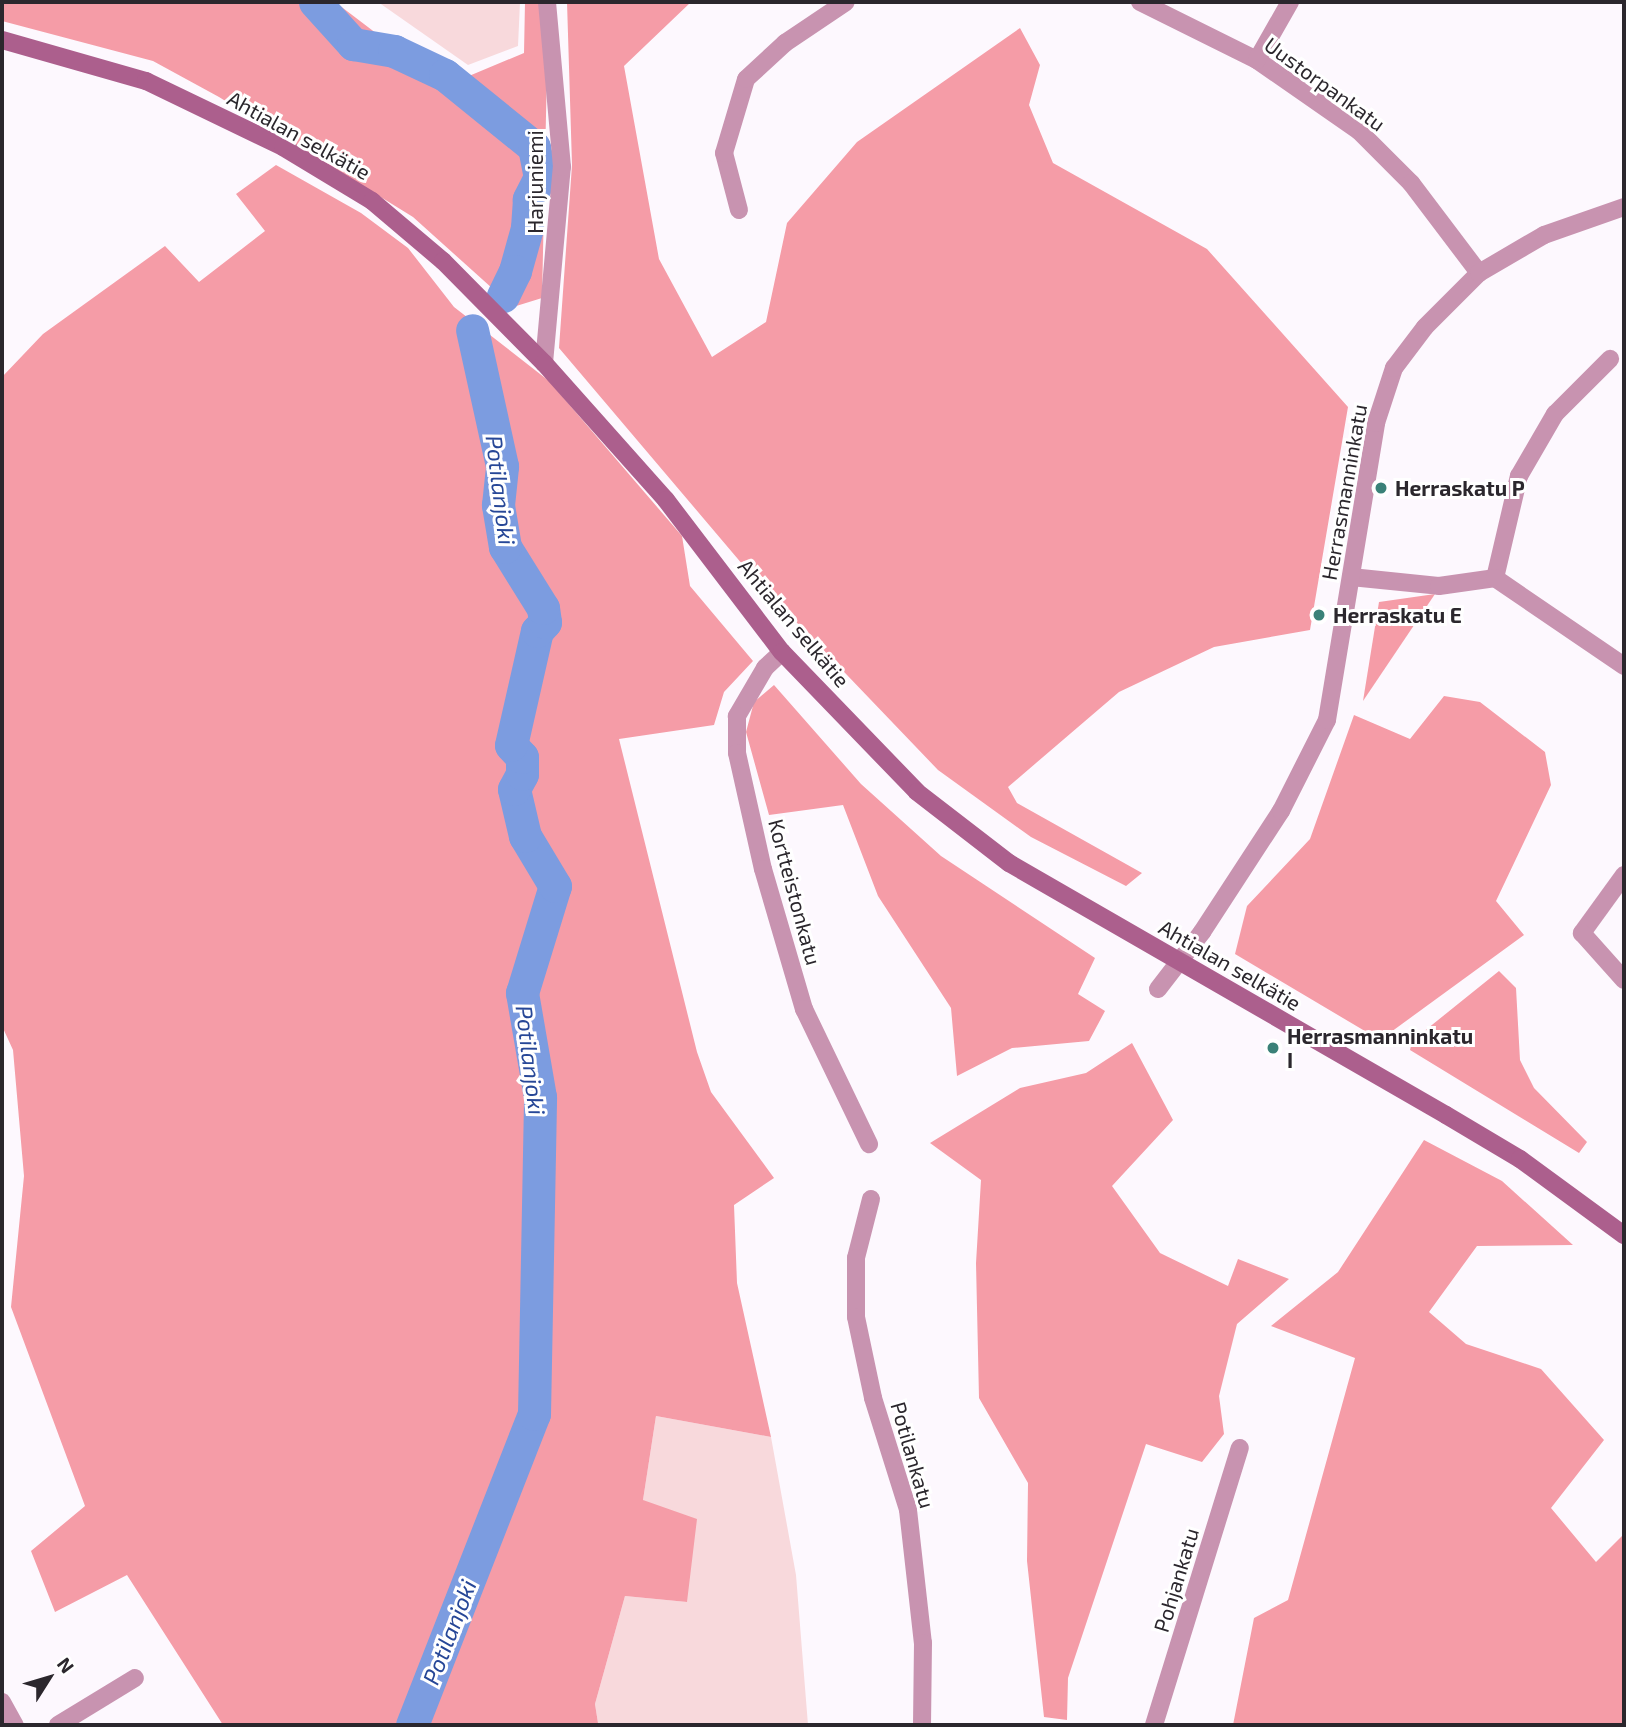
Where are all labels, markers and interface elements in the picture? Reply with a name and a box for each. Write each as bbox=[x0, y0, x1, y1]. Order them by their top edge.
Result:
street label: Uustorpankatu bbox=[1260, 32, 1390, 136]
street label: Ahtialan selkätie bbox=[223, 85, 375, 185]
street label: Harjuniemi bbox=[522, 130, 548, 234]
street label: Herrasmanninkatu bbox=[1316, 402, 1372, 582]
water label: Potilanjoki bbox=[481, 434, 521, 546]
place label: Herraskatu P bbox=[1395, 475, 1525, 501]
marker: Herraskatu P bbox=[1373, 480, 1389, 496]
street label: Ahtialan selkätie bbox=[733, 554, 855, 692]
place label: Herraskatu E bbox=[1333, 602, 1462, 628]
marker: Herraskatu E bbox=[1311, 607, 1327, 623]
street label: Kortteistonkatu bbox=[763, 816, 827, 968]
street label: Ahtialan selkätie bbox=[1155, 914, 1305, 1016]
water label: Potilanjoki bbox=[511, 1004, 551, 1116]
place label: Herrasmanninkatu I bbox=[1287, 1023, 1473, 1073]
marker: Herrasmanninkatu I bbox=[1265, 1040, 1281, 1056]
street label: Potilankatu bbox=[886, 1399, 940, 1511]
street label: Pohjankatu bbox=[1148, 1525, 1204, 1635]
water label: Potilanjoki bbox=[416, 1576, 482, 1688]
north arrow bbox=[14, 1643, 84, 1713]
text: N bbox=[53, 1653, 79, 1677]

